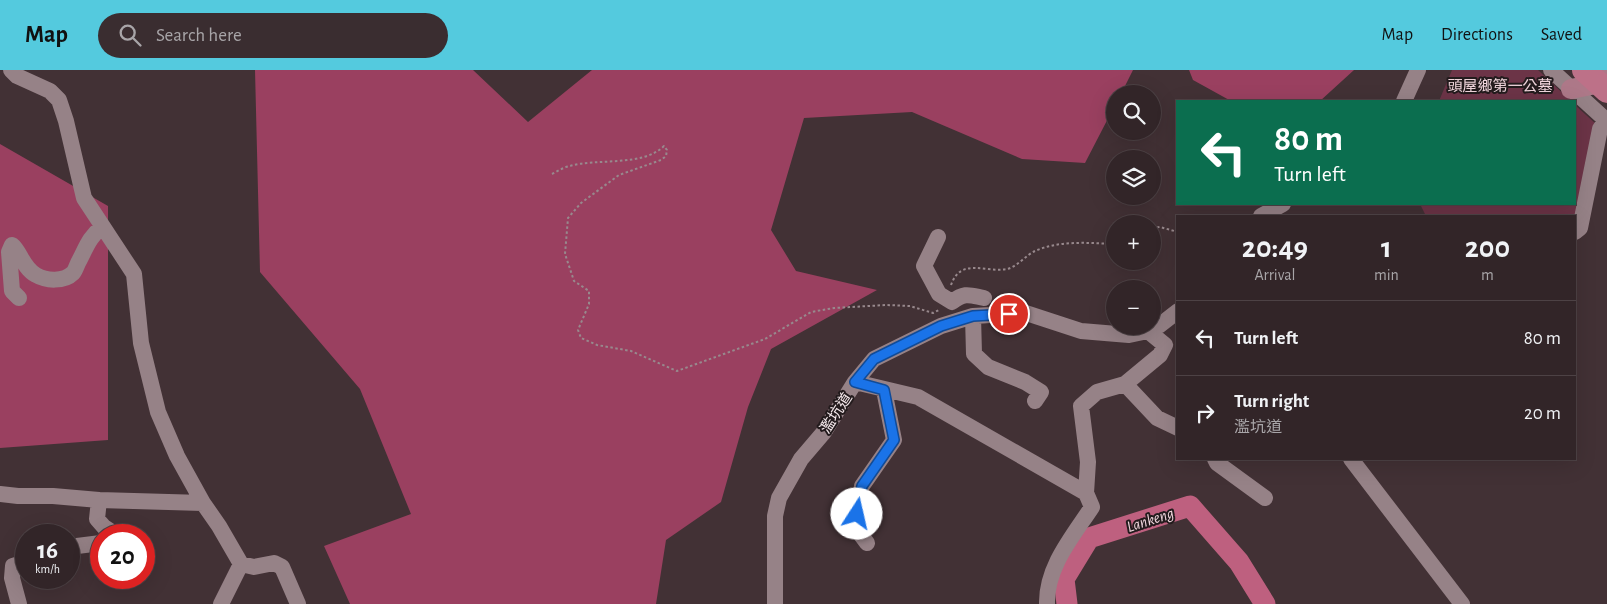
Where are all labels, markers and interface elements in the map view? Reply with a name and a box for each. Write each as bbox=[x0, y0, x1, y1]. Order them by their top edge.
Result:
search box bbox=[98, 13, 448, 58]
icon: search bbox=[116, 21, 144, 49]
text: Map bbox=[25, 23, 68, 47]
text: Search here bbox=[156, 26, 242, 45]
text: Map bbox=[1382, 26, 1413, 44]
text: Directions bbox=[1441, 26, 1513, 44]
text: Saved bbox=[1541, 26, 1582, 44]
park label: 頭屋鄉第一公墓 bbox=[1447, 78, 1553, 94]
map controls bbox=[1106, 85, 1161, 335]
button: search bbox=[1106, 85, 1161, 140]
icon: left bbox=[1191, 120, 1256, 185]
text: 80 m bbox=[1274, 122, 1343, 157]
button: layers bbox=[1106, 150, 1161, 205]
text: Turn left bbox=[1274, 163, 1346, 185]
button: + bbox=[1106, 215, 1161, 270]
text: 20:49 bbox=[1242, 233, 1308, 263]
text: 1 bbox=[1381, 233, 1392, 263]
text: 200 bbox=[1465, 233, 1510, 263]
text: Arrival bbox=[1254, 267, 1296, 283]
text: min bbox=[1374, 267, 1399, 283]
text: m bbox=[1481, 267, 1494, 283]
button: − bbox=[1106, 280, 1161, 335]
pin bbox=[988, 293, 1030, 335]
icon: arrive bbox=[995, 300, 1023, 328]
icon: left bbox=[1191, 324, 1219, 352]
text: Turn left bbox=[1234, 329, 1298, 348]
text: 80 m bbox=[1524, 329, 1561, 348]
street label: 濫坑道 bbox=[816, 389, 855, 436]
text: Turn right bbox=[1234, 392, 1309, 411]
icon: right bbox=[1191, 399, 1219, 427]
text: 20 m bbox=[1524, 404, 1561, 423]
text: 濫坑道 bbox=[1234, 419, 1282, 435]
position arrow bbox=[830, 487, 882, 539]
water label: Lankeng bbox=[1125, 505, 1176, 535]
speed limit sign: 20 bbox=[90, 524, 155, 589]
text: 16 bbox=[37, 538, 58, 563]
text: km/h bbox=[35, 563, 60, 575]

